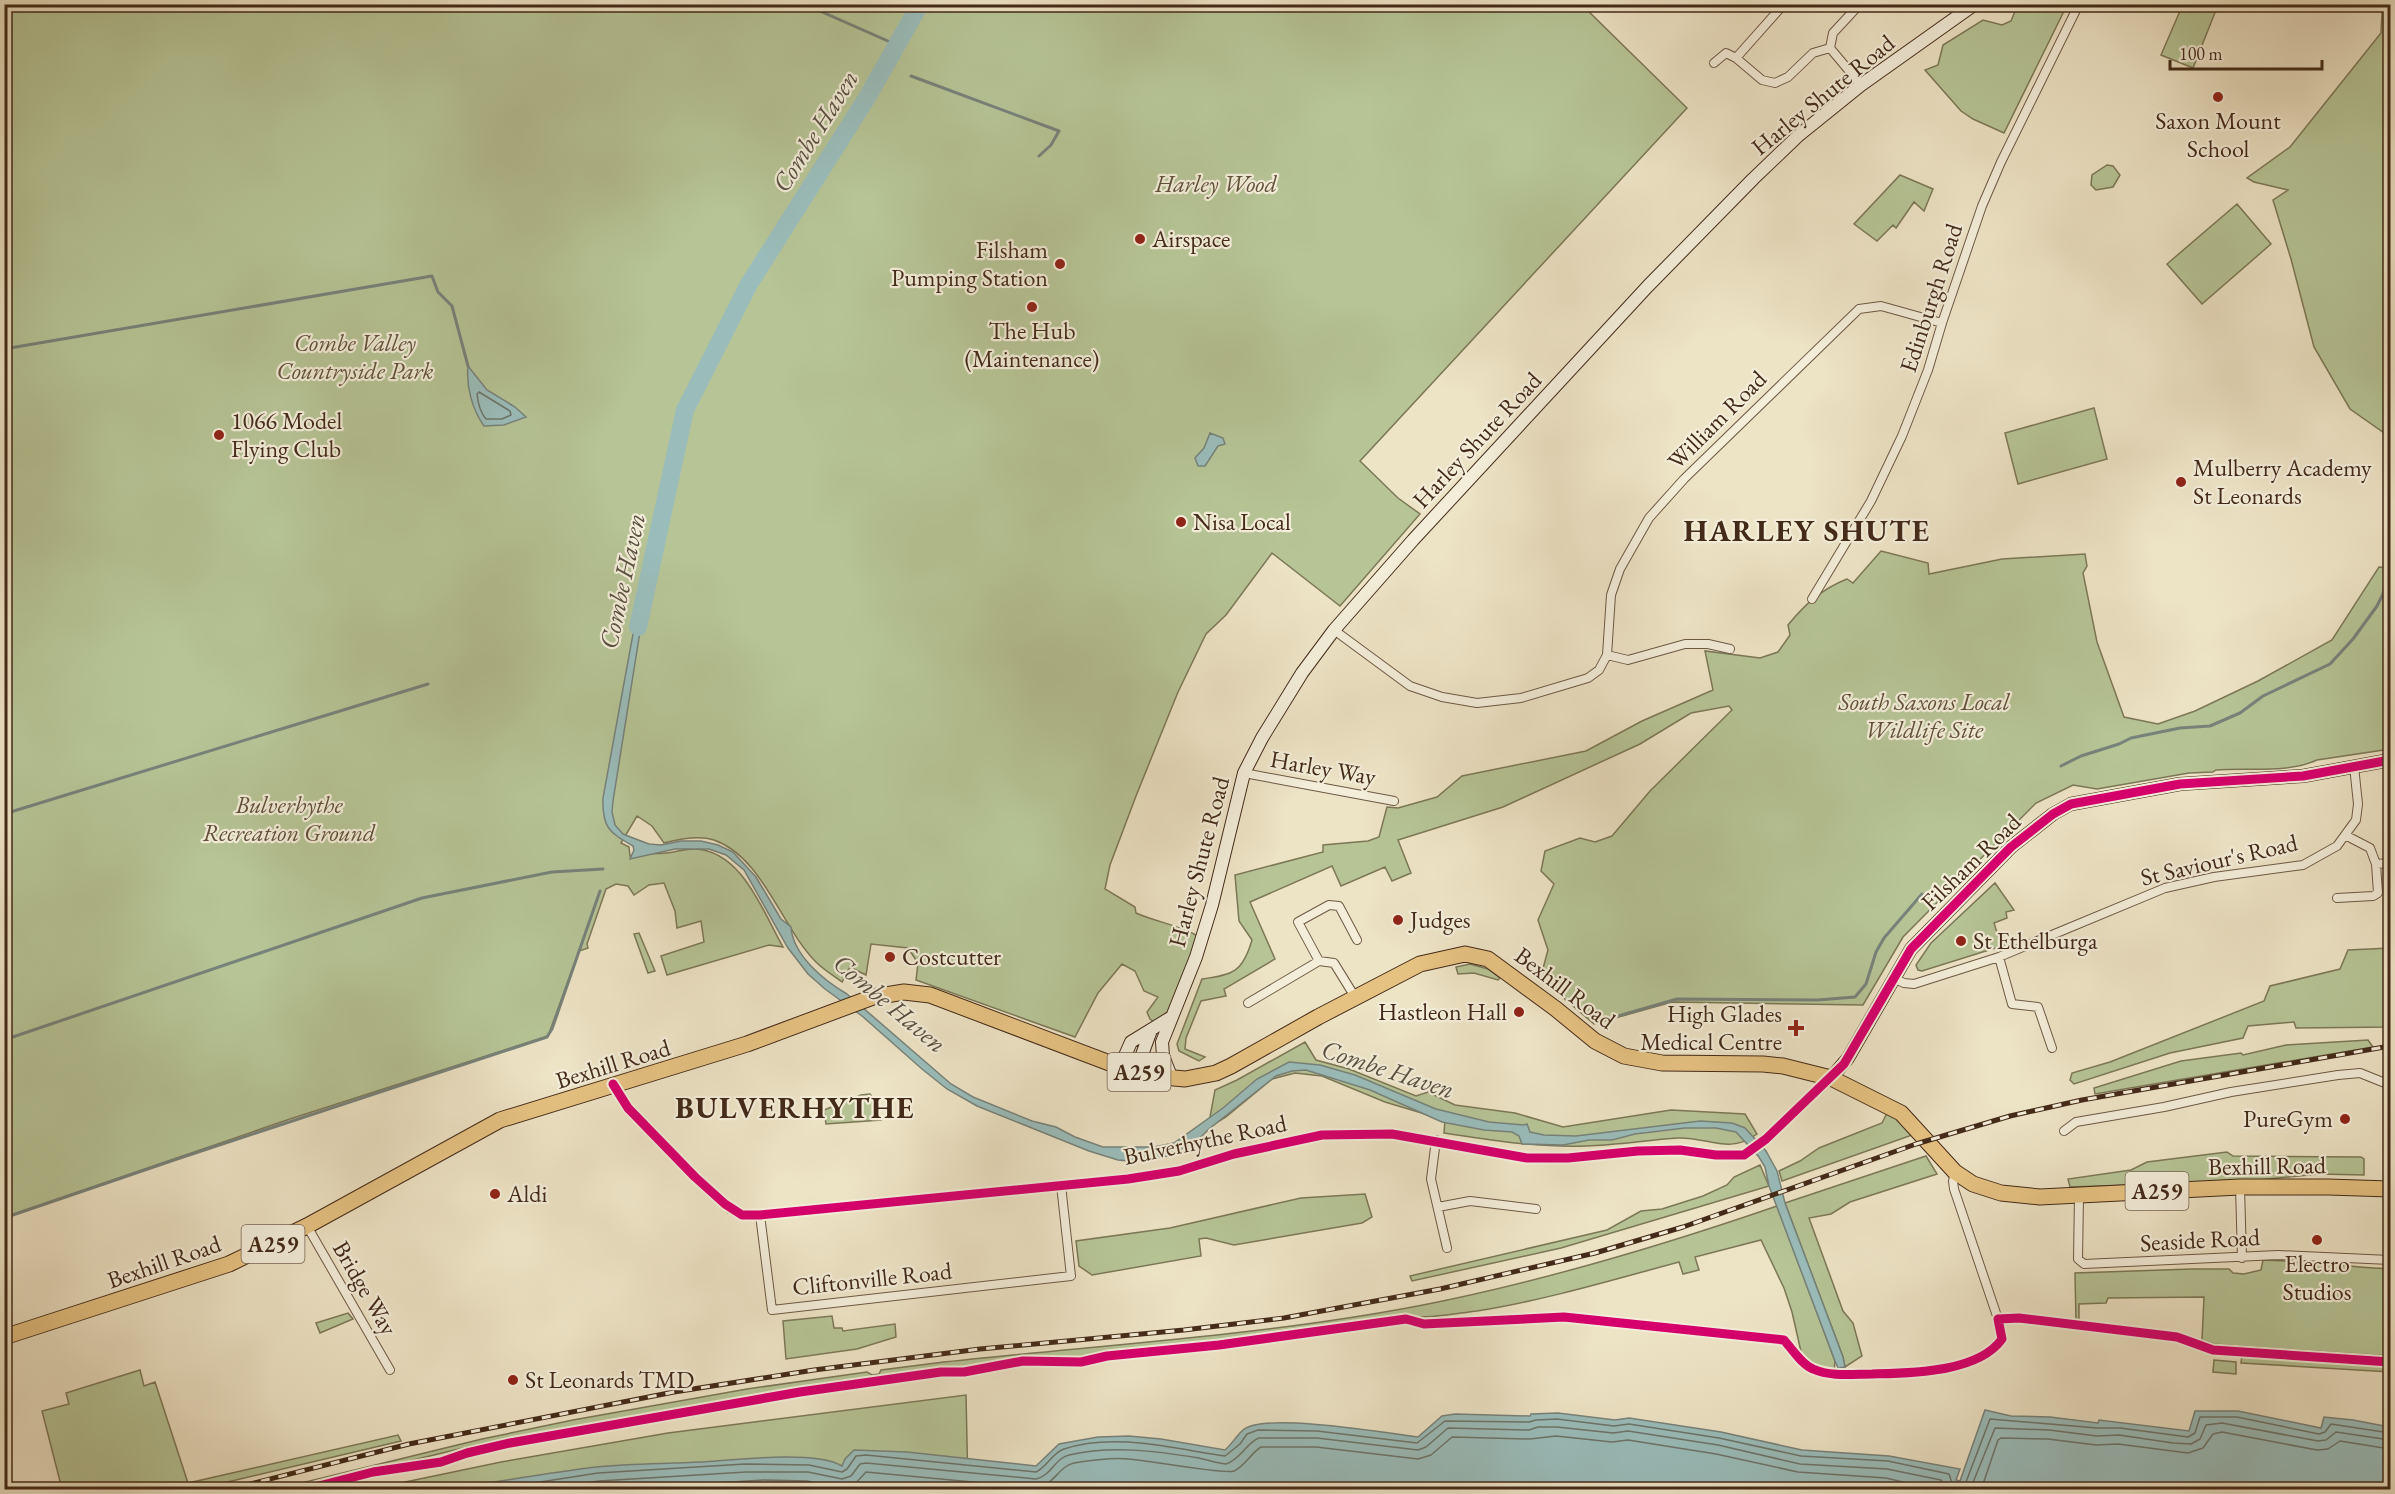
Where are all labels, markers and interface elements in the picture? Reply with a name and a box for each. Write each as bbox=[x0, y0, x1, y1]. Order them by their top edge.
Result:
street label: Harley Shute Road bbox=[1745, 27, 1901, 162]
scale bar bbox=[2170, 33, 2322, 71]
text: 100 m bbox=[2179, 42, 2223, 65]
water label: Combe Haven bbox=[764, 64, 866, 198]
marker: Saxon Mount School bbox=[2211, 90, 2225, 104]
place label: Saxon Mount School bbox=[2155, 105, 2281, 164]
park label: Harley Wood bbox=[1154, 168, 1277, 199]
street label: Edinburgh Road bbox=[1892, 219, 1969, 376]
place label: Airspace bbox=[1151, 223, 1230, 254]
marker: Airspace bbox=[1133, 232, 1147, 246]
place label: Filsham Pumping Station bbox=[891, 234, 1048, 293]
marker: Filsham Pumping Station bbox=[1053, 257, 1067, 271]
marker: The Hub (Maintenance) bbox=[1025, 300, 1039, 314]
place label: The Hub (Maintenance) bbox=[965, 315, 1099, 374]
park label: Combe Valley Countryside Park bbox=[277, 327, 434, 386]
street label: William Road bbox=[1660, 363, 1773, 476]
street label: Harley Shute Road bbox=[1405, 364, 1548, 514]
place label: 1066 Model Flying Club bbox=[231, 405, 342, 464]
marker: 1066 Model Flying Club bbox=[212, 428, 226, 442]
place label: Mulberry Academy St Leonards bbox=[2193, 452, 2372, 511]
marker: Mulberry Academy St Leonards bbox=[2174, 475, 2188, 489]
place label: Nisa Local bbox=[1193, 506, 1291, 537]
water label: Combe Haven bbox=[591, 510, 653, 652]
district label: HARLEY SHUTE bbox=[1684, 511, 1930, 550]
marker: Nisa Local bbox=[1174, 515, 1188, 529]
park label: South Saxons Local Wildlife Site bbox=[1837, 686, 2011, 745]
street label: Harley Way bbox=[1268, 743, 1379, 792]
street label: Harley Shute Road bbox=[1161, 772, 1236, 951]
park label: Bulverhythe Recreation Ground bbox=[203, 789, 376, 848]
street label: Filsham Road bbox=[1914, 806, 2028, 917]
street label: St Saviour's Road bbox=[2137, 826, 2301, 893]
place label: Judges bbox=[1408, 904, 1471, 935]
marker: Judges bbox=[1391, 913, 1405, 927]
place label: St Ethelburga bbox=[1973, 925, 2098, 956]
marker: St Ethelburga bbox=[1954, 934, 1968, 948]
street label: Bexhill Road bbox=[1509, 940, 1623, 1036]
place label: Costcutter bbox=[902, 941, 1001, 972]
water label: Combe Haven bbox=[826, 946, 954, 1060]
marker: Costcutter bbox=[883, 950, 897, 964]
place label: Hastleon Hall bbox=[1378, 996, 1507, 1027]
place label: High Glades Medical Centre bbox=[1640, 998, 1782, 1057]
marker: Hastleon Hall bbox=[1512, 1005, 1526, 1019]
marker: High Glades Medical Centre bbox=[1787, 1019, 1805, 1037]
street label: Bexhill Road bbox=[552, 1031, 675, 1096]
water label: Combe Haven bbox=[1317, 1032, 1459, 1106]
road number: A259 bbox=[1108, 1053, 1170, 1091]
district label: BULVERHYTHE bbox=[675, 1088, 915, 1127]
place label: PureGym bbox=[2243, 1103, 2333, 1134]
street label: Bulverhythe Road bbox=[1120, 1107, 1290, 1172]
marker: PureGym bbox=[2338, 1112, 2352, 1126]
street label: Bexhill Road bbox=[2208, 1149, 2327, 1182]
road number: A259 bbox=[2126, 1172, 2188, 1210]
place label: Aldi bbox=[506, 1178, 548, 1209]
marker: Aldi bbox=[488, 1187, 502, 1201]
street label: Seaside Road bbox=[2139, 1221, 2262, 1258]
road number: A259 bbox=[242, 1225, 304, 1263]
street label: Bexhill Road bbox=[103, 1227, 226, 1295]
marker: Electro Studios bbox=[2310, 1233, 2324, 1247]
street label: Bridge Way bbox=[326, 1235, 405, 1341]
place label: Electro Studios bbox=[2283, 1248, 2352, 1307]
street label: Cliftonville Road bbox=[791, 1255, 954, 1302]
place label: St Leonards TMD bbox=[525, 1364, 694, 1395]
marker: St Leonards TMD bbox=[506, 1373, 520, 1387]

